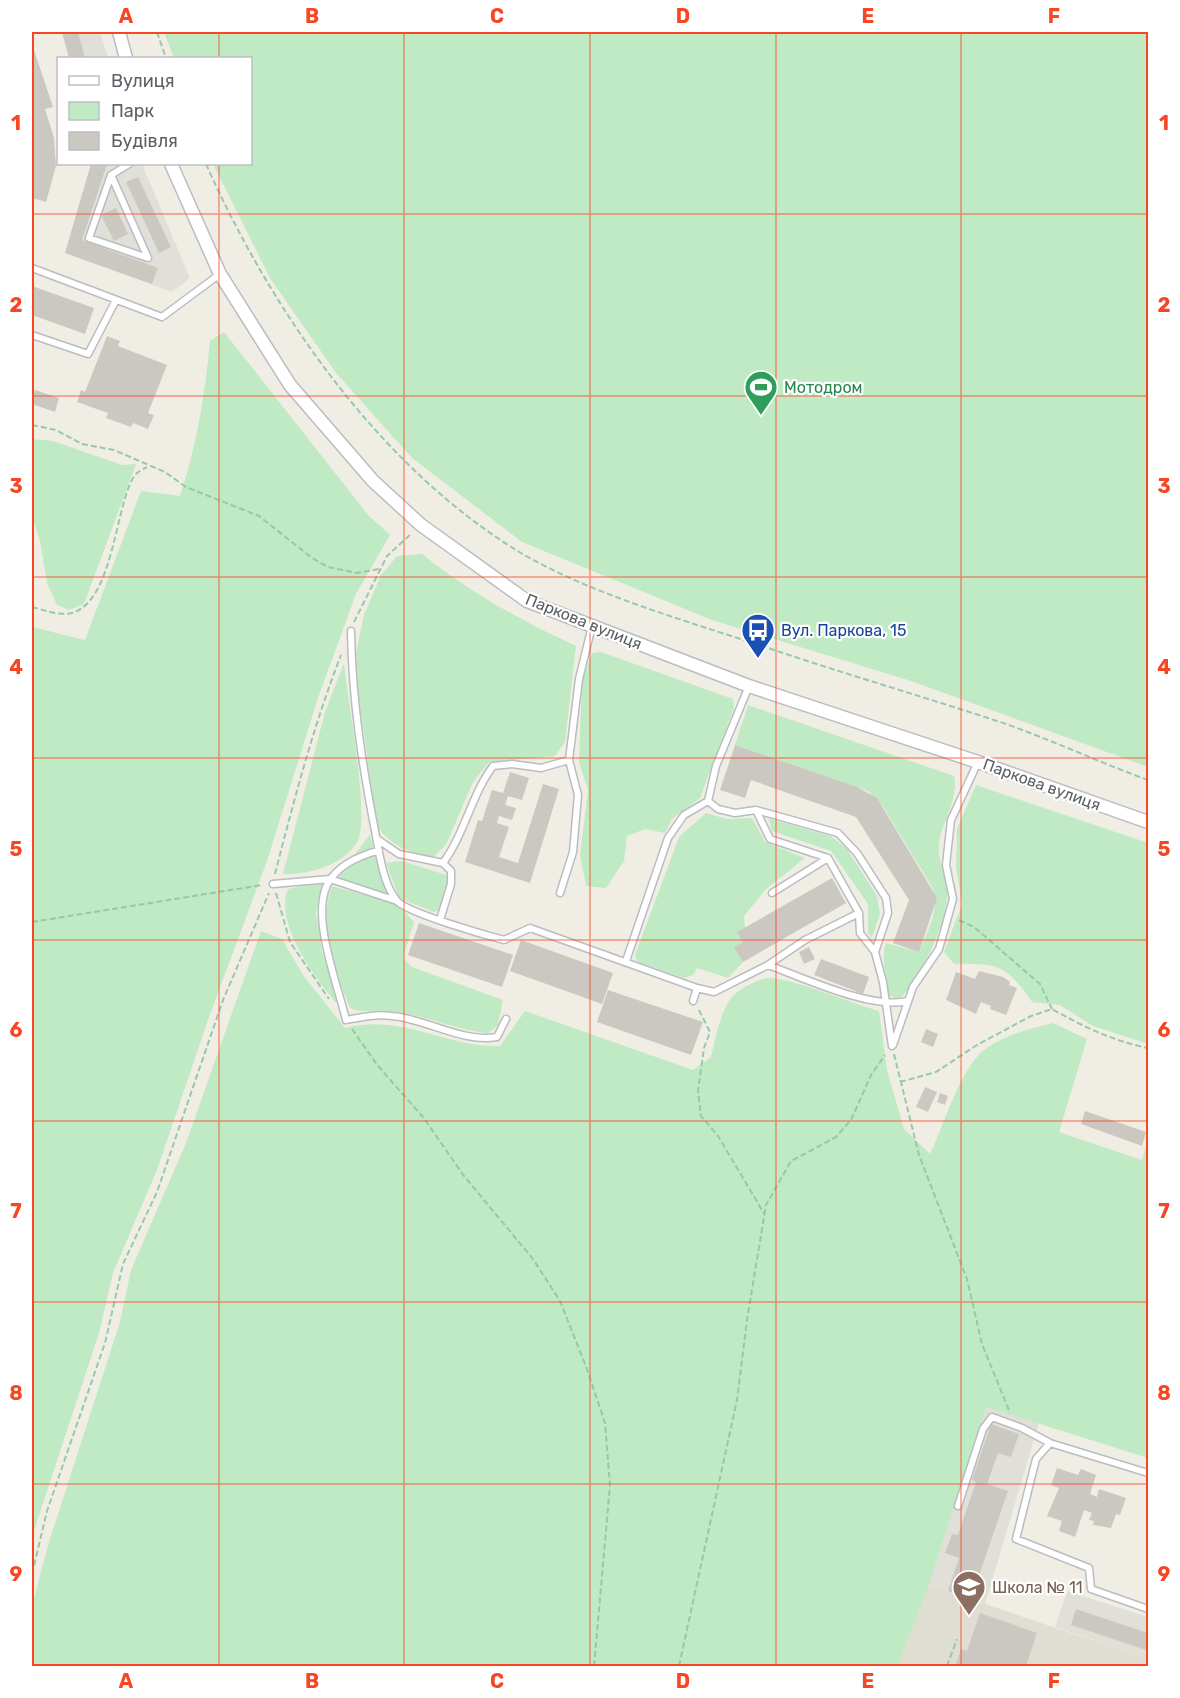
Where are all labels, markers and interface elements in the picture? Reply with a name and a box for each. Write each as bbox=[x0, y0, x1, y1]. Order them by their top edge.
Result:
text: A bbox=[119, 4, 134, 28]
text: B bbox=[305, 4, 319, 28]
text: C bbox=[490, 4, 504, 28]
text: D bbox=[676, 4, 690, 28]
text: E bbox=[862, 4, 874, 28]
text: F bbox=[1048, 4, 1060, 28]
legend bbox=[57, 57, 252, 165]
text: Вулиця bbox=[111, 70, 175, 92]
text: Парк bbox=[111, 100, 155, 122]
text: 1 bbox=[11, 111, 21, 135]
text: 1 bbox=[1159, 111, 1169, 135]
text: Будівля bbox=[111, 130, 178, 152]
text: 2 bbox=[10, 293, 23, 317]
text: 2 bbox=[1158, 293, 1171, 317]
sports icon: Мотодром bbox=[743, 369, 779, 416]
place label: Мотодром bbox=[784, 378, 863, 397]
text: 3 bbox=[9, 474, 23, 498]
text: 3 bbox=[1157, 474, 1171, 498]
street label: Паркова вулиця bbox=[523, 589, 645, 653]
bus stop icon: Вул. Паркова, 15 bbox=[740, 612, 776, 659]
place label: Вул. Паркова, 15 bbox=[781, 621, 906, 640]
text: 4 bbox=[9, 655, 23, 679]
text: 4 bbox=[1157, 655, 1171, 679]
street label: Паркова вулиця bbox=[980, 754, 1103, 815]
text: 5 bbox=[10, 837, 23, 861]
text: 5 bbox=[1158, 837, 1171, 861]
text: 6 bbox=[9, 1018, 23, 1042]
text: 6 bbox=[1157, 1018, 1171, 1042]
text: 7 bbox=[10, 1199, 22, 1223]
text: 7 bbox=[1158, 1199, 1170, 1223]
text: 8 bbox=[9, 1381, 23, 1405]
text: 8 bbox=[1157, 1381, 1171, 1405]
text: 9 bbox=[10, 1562, 23, 1586]
text: 9 bbox=[1158, 1562, 1171, 1586]
school or university icon: Школа № 11 bbox=[951, 1569, 987, 1616]
place label: Школа № 11 bbox=[992, 1578, 1083, 1597]
text: A bbox=[119, 1669, 134, 1693]
text: B bbox=[305, 1669, 319, 1693]
text: C bbox=[490, 1669, 504, 1693]
text: D bbox=[676, 1669, 690, 1693]
text: E bbox=[862, 1669, 874, 1693]
text: F bbox=[1048, 1669, 1060, 1693]

